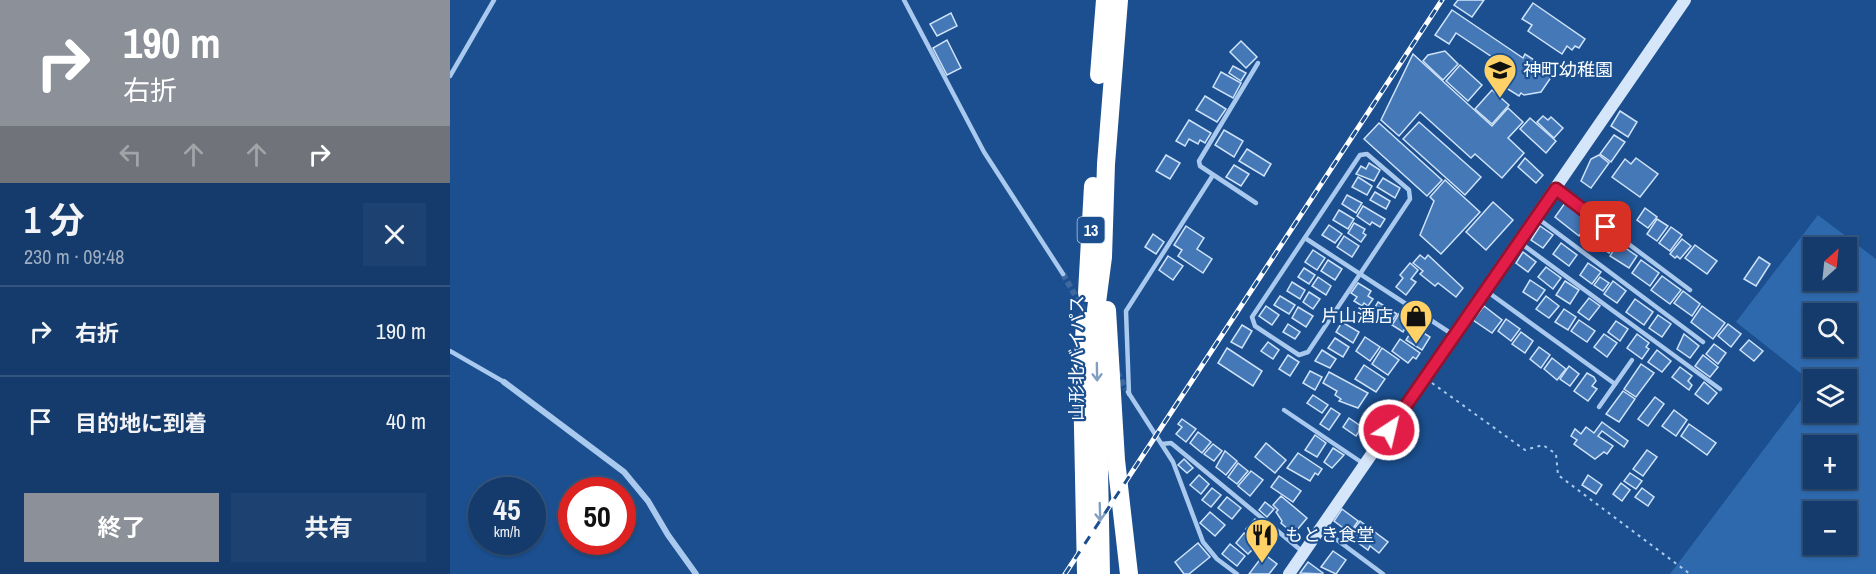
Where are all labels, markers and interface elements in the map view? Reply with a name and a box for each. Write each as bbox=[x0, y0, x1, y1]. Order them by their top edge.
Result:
text: 190 m bbox=[123, 15, 221, 71]
icon: right bbox=[24, 24, 102, 102]
school or university icon: 神町幼稚園 bbox=[1482, 52, 1518, 99]
place label: 神町幼稚園 bbox=[1523, 57, 1613, 82]
text: 右折 bbox=[123, 72, 177, 108]
icon: left bbox=[114, 138, 147, 171]
icon: ahead bbox=[177, 138, 210, 171]
icon: ahead bbox=[240, 138, 273, 171]
icon: right bbox=[303, 138, 336, 171]
text: 1 分 bbox=[24, 196, 85, 244]
pin bbox=[1580, 201, 1631, 252]
button: close bbox=[363, 203, 426, 266]
icon: arrive bbox=[1589, 210, 1622, 243]
road number: 13 bbox=[1078, 217, 1104, 243]
north arrow bbox=[1803, 237, 1857, 291]
map controls bbox=[1803, 237, 1857, 555]
text: 230 m · 09:48 bbox=[24, 243, 124, 270]
street label: 山形北バイパス bbox=[1064, 295, 1089, 421]
shop icon: 片山酒店 bbox=[1398, 298, 1434, 345]
place label: 片山酒店 bbox=[1321, 303, 1393, 328]
button: search bbox=[1803, 303, 1857, 357]
icon: right bbox=[24, 315, 57, 348]
text: 190 m bbox=[376, 316, 426, 346]
text: 右折 bbox=[75, 318, 119, 348]
one-way arrow bbox=[1091, 362, 1103, 382]
button: layers bbox=[1803, 369, 1857, 423]
position arrow bbox=[1357, 398, 1421, 462]
icon: arrive bbox=[24, 405, 57, 438]
text: 40 m bbox=[386, 406, 426, 436]
text: 目的地に到着 bbox=[75, 408, 207, 438]
button: + bbox=[1803, 435, 1857, 489]
speed limit sign: 50 bbox=[558, 477, 636, 555]
text: 45 bbox=[493, 489, 521, 529]
button: 終了 bbox=[24, 493, 219, 562]
button: 共有 bbox=[231, 493, 426, 562]
button: − bbox=[1803, 501, 1857, 555]
one-way arrow bbox=[1094, 502, 1105, 522]
restaurant icon: もとき食堂 bbox=[1244, 517, 1280, 564]
text: km/h bbox=[494, 521, 520, 542]
place label: もとき食堂 bbox=[1285, 522, 1375, 547]

